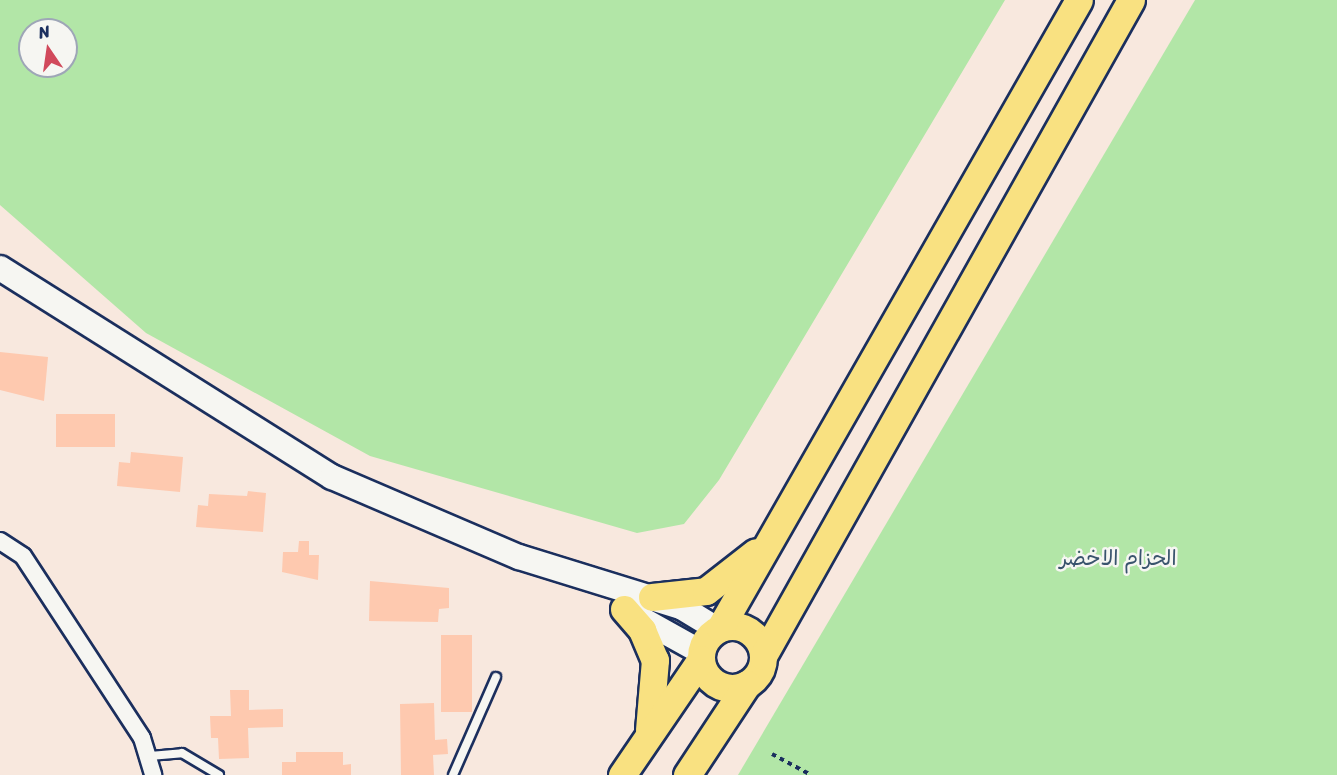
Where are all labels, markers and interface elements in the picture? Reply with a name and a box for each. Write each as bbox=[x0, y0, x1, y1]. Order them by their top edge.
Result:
text: N bbox=[36, 17, 53, 47]
north arrow bbox=[18, 18, 78, 78]
park label: الحزام الاخضر bbox=[1059, 545, 1177, 571]

